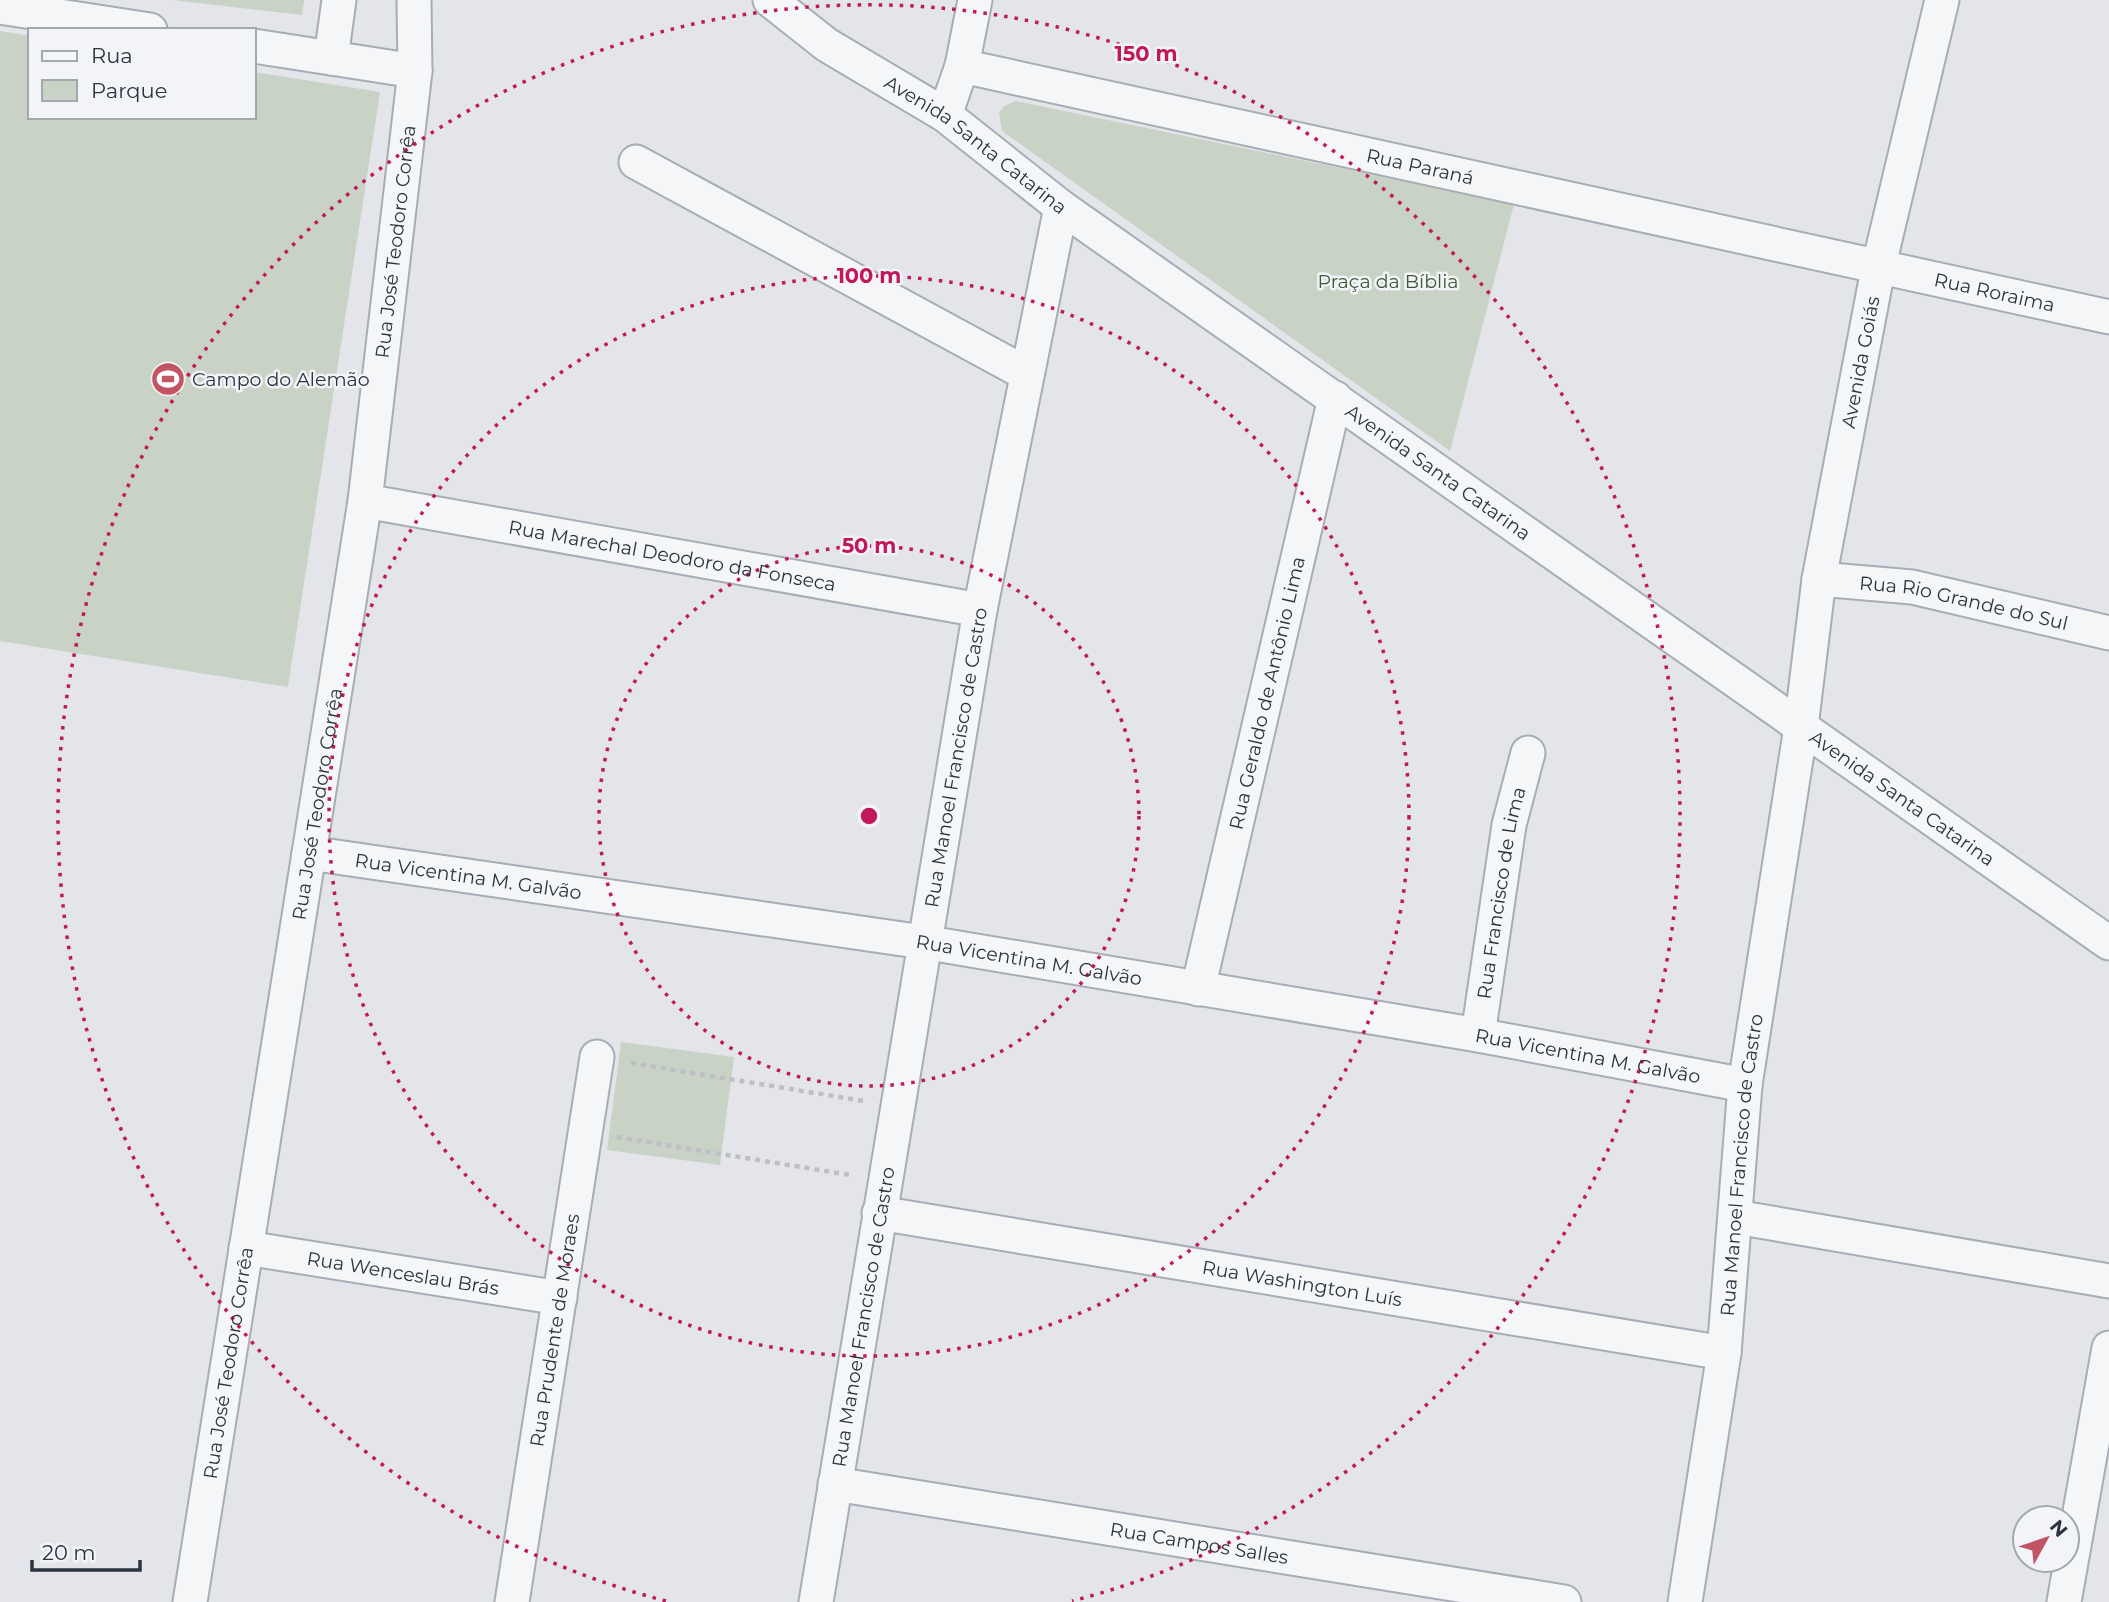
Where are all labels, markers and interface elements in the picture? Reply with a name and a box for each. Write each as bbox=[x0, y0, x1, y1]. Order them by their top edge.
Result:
legend bbox=[28, 28, 256, 119]
text: 150 m bbox=[1115, 41, 1177, 66]
text: Rua bbox=[91, 43, 133, 68]
street label: Avenida Santa Catarina bbox=[880, 71, 1071, 219]
text: Parque bbox=[91, 78, 167, 103]
street label: Rua José Teodoro Corrêa bbox=[371, 124, 421, 359]
street label: Rua Paraná bbox=[1364, 144, 1476, 190]
text: 100 m bbox=[837, 263, 901, 288]
street label: Rua Roraima bbox=[1932, 268, 2057, 317]
park label: Praça da Bíblia bbox=[1318, 270, 1458, 293]
street label: Avenida Goiás bbox=[1837, 294, 1885, 430]
sports icon: Campo do Alemão bbox=[149, 360, 187, 398]
place label: Campo do Alemão bbox=[192, 368, 370, 391]
street label: Avenida Santa Catarina bbox=[1341, 400, 1535, 545]
street label: Rua Marechal Deodoro da Fonseca bbox=[507, 516, 838, 596]
text: 50 m bbox=[842, 533, 896, 558]
street label: Rua Geraldo de Antônio Lima bbox=[1224, 554, 1310, 832]
street label: Rua Rio Grande do Sul bbox=[1858, 572, 2070, 635]
street label: Rua Manoel Francisco de Castro bbox=[920, 606, 992, 909]
street label: Rua José Teodoro Corrêa bbox=[288, 686, 347, 922]
street label: Avenida Santa Catarina bbox=[1805, 725, 1999, 871]
street label: Rua Francisco de Lima bbox=[1472, 784, 1531, 1001]
centre of rings bbox=[857, 804, 881, 828]
street label: Rua Vicentina M. Galvão bbox=[353, 849, 583, 904]
street label: Rua Vicentina M. Galvão bbox=[914, 930, 1144, 991]
street label: Rua Manoel Francisco de Castro bbox=[1716, 1012, 1768, 1317]
street label: Rua Vicentina M. Galvão bbox=[1473, 1024, 1703, 1088]
street label: Rua Manoel Francisco de Castro bbox=[828, 1165, 900, 1469]
street label: Rua Prudente de Moraes bbox=[525, 1212, 584, 1449]
street label: Rua José Teodoro Corrêa bbox=[199, 1245, 258, 1481]
street label: Rua Wenceslau Brás bbox=[305, 1247, 501, 1300]
street label: Rua Washington Luís bbox=[1200, 1256, 1404, 1312]
north arrow bbox=[2011, 1504, 2081, 1574]
text: N bbox=[2045, 1515, 2072, 1542]
street label: Rua Campos Salles bbox=[1108, 1518, 1290, 1569]
scale bar bbox=[32, 1528, 140, 1572]
text: 20 m bbox=[42, 1540, 96, 1565]

